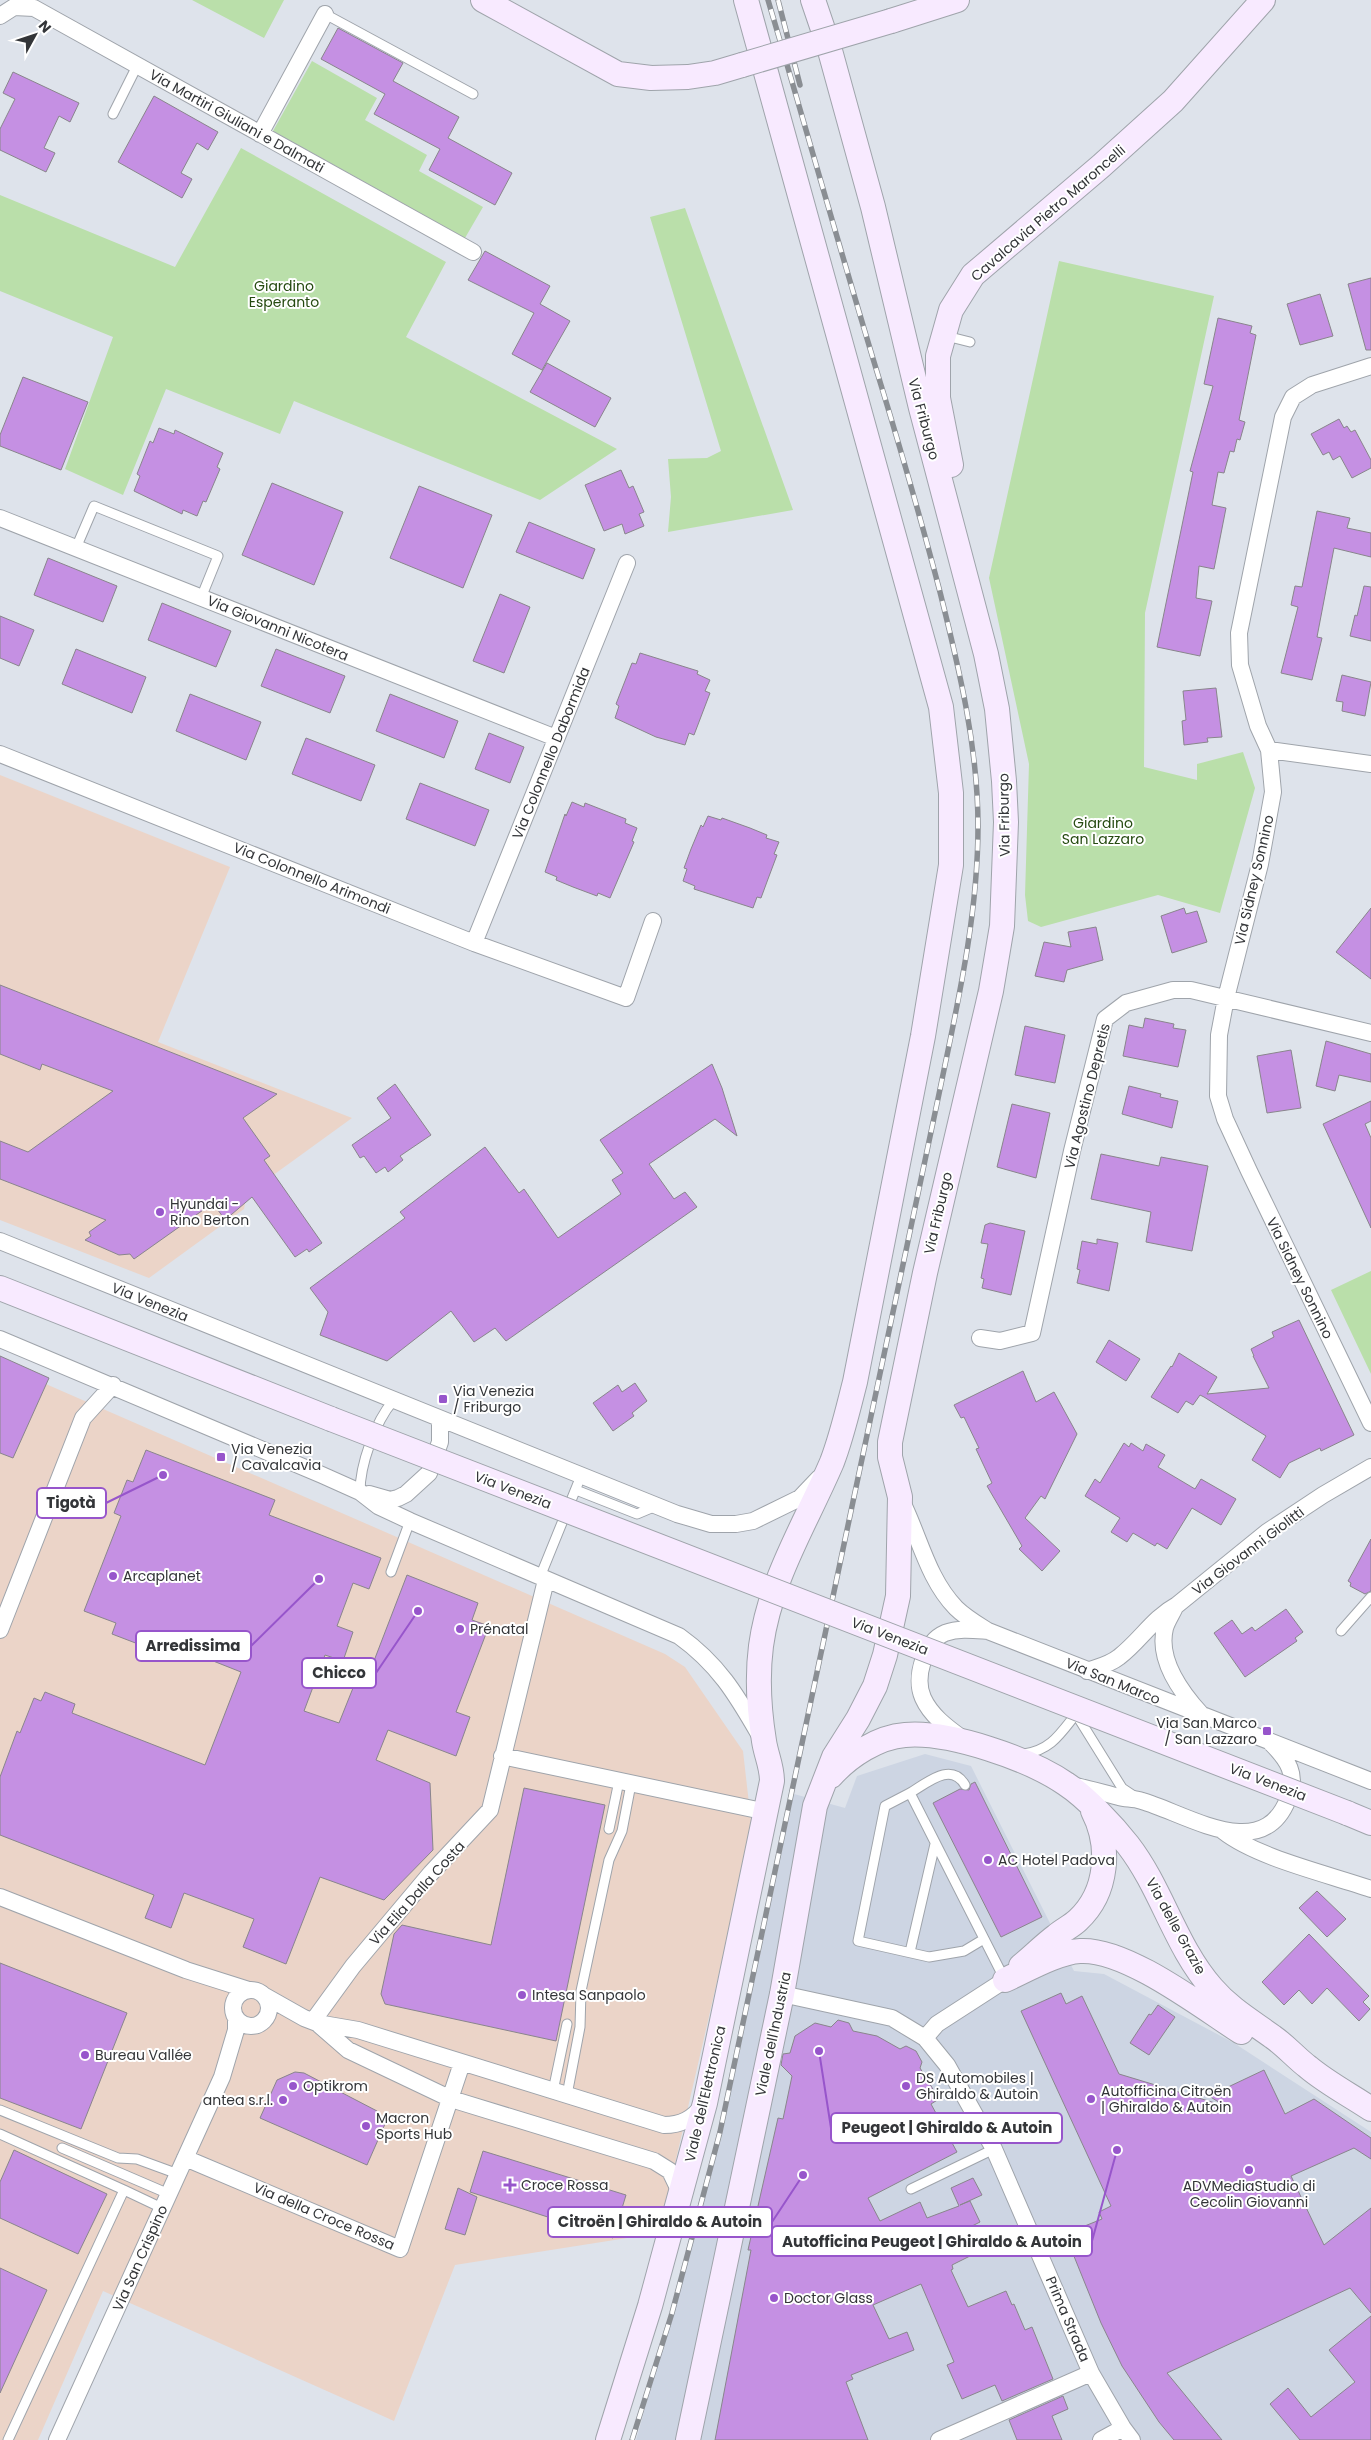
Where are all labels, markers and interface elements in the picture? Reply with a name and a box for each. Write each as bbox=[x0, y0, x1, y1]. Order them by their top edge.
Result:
north arrow bbox=[10, 10, 60, 60]
text: N bbox=[34, 16, 56, 37]
street label: Via Martiri Giuliani e Dalmati bbox=[146, 64, 328, 178]
street label: Cavalcavia Pietro Maroncelli bbox=[966, 140, 1130, 286]
park label: Giardino Esperanto bbox=[249, 276, 319, 312]
street label: Via Friburgo bbox=[903, 376, 945, 462]
street label: Via Giovanni Nicotera bbox=[204, 590, 352, 666]
street label: Via Colonnello Dabormida bbox=[507, 664, 595, 842]
street label: Via Friburgo bbox=[993, 773, 1015, 857]
park label: Giardino San Lazzaro bbox=[1062, 813, 1144, 849]
street label: Via Sidney Sonnino bbox=[1229, 813, 1279, 947]
street label: Via Colonnello Arimondi bbox=[230, 837, 394, 919]
street label: Via Agostino Depretis bbox=[1059, 1021, 1115, 1171]
street label: Via Friburgo bbox=[919, 1170, 957, 1256]
place label: Hyundai - Rino Berton bbox=[170, 1194, 249, 1230]
marker: Hyundai - Rino Berton bbox=[154, 1206, 166, 1218]
street label: Via Sidney Sonnino bbox=[1262, 1214, 1338, 1342]
street label: Via Venezia bbox=[109, 1278, 191, 1326]
place label: Via Venezia / Friburgo bbox=[453, 1381, 534, 1417]
marker: Via Venezia / Friburgo bbox=[437, 1393, 449, 1405]
place label: Via Venezia / Cavalcavia bbox=[231, 1439, 321, 1475]
marker: Via Venezia / Cavalcavia bbox=[215, 1451, 227, 1463]
street label: Via Venezia bbox=[472, 1466, 554, 1514]
callout: Tigotà bbox=[37, 1488, 106, 1518]
text: Tigotà bbox=[46, 1492, 96, 1513]
street label: Via Giovanni Giolitti bbox=[1188, 1502, 1308, 1600]
place label: Arcaplanet bbox=[123, 1566, 201, 1586]
marker: Arcaplanet bbox=[107, 1570, 119, 1582]
street label: Via Venezia bbox=[849, 1612, 931, 1660]
place label: Prénatal bbox=[470, 1619, 528, 1639]
marker: Prénatal bbox=[454, 1623, 466, 1635]
callout: Arredissima bbox=[136, 1631, 251, 1661]
text: Arredissima bbox=[146, 1635, 240, 1656]
street label: Via San Marco bbox=[1063, 1653, 1163, 1709]
callout: Chicco bbox=[302, 1658, 376, 1688]
text: Chicco bbox=[312, 1662, 366, 1683]
place label: Via San Marco / San Lazzaro bbox=[1156, 1713, 1257, 1749]
marker: Via San Marco / San Lazzaro bbox=[1261, 1725, 1273, 1737]
street label: Via Venezia bbox=[1227, 1758, 1309, 1806]
street label: Via Elia Dalla Costa bbox=[365, 1836, 469, 1950]
place label: AC Hotel Padova bbox=[998, 1850, 1115, 1870]
marker: AC Hotel Padova bbox=[982, 1854, 994, 1866]
street label: Via delle Grazie bbox=[1141, 1874, 1211, 1978]
street label: Viale dell'Industria bbox=[750, 1970, 796, 2098]
place label: Intesa Sanpaolo bbox=[532, 1985, 646, 2005]
marker: Intesa Sanpaolo bbox=[516, 1989, 528, 2001]
street label: Viale dell'Elettronica bbox=[680, 2024, 730, 2164]
place label: Bureau Vallée bbox=[95, 2045, 192, 2065]
marker: Bureau Vallée bbox=[79, 2049, 91, 2061]
place label: DS Automobiles | Ghiraldo & Autoin bbox=[916, 2068, 1039, 2104]
place label: Optikrom bbox=[303, 2076, 368, 2096]
marker: Optikrom bbox=[287, 2080, 299, 2092]
marker: DS Automobiles | Ghiraldo & Autoin bbox=[900, 2080, 912, 2092]
place label: Autofficina Citroën | Ghiraldo & Autoin bbox=[1101, 2081, 1231, 2117]
place label: antea s.r.l. bbox=[203, 2090, 273, 2110]
marker: Autofficina Citroën | Ghiraldo & Autoin bbox=[1085, 2093, 1097, 2105]
marker: antea s.r.l. bbox=[277, 2094, 289, 2106]
place label: Macron Sports Hub bbox=[376, 2108, 452, 2144]
callout: Peugeot | Ghiraldo & Autoin bbox=[831, 2113, 1062, 2143]
text: Peugeot | Ghiraldo & Autoin bbox=[842, 2117, 1052, 2138]
marker: Macron Sports Hub bbox=[360, 2120, 372, 2132]
marker: ADVMediaStudio di Cecolin Giovanni bbox=[1243, 2164, 1255, 2176]
place label: Croce Rossa bbox=[521, 2175, 608, 2195]
place label: ADVMediaStudio di Cecolin Giovanni bbox=[1183, 2176, 1315, 2212]
street label: Via della Croce Rossa bbox=[250, 2177, 398, 2255]
marker: Croce Rossa bbox=[503, 2178, 517, 2192]
street label: Via San Crispino bbox=[108, 2202, 172, 2314]
callout: Citroën | Ghiraldo & Autoin bbox=[548, 2207, 772, 2237]
text: Citroën | Ghiraldo & Autoin bbox=[558, 2211, 762, 2232]
callout: Autofficina Peugeot | Ghiraldo & Autoin bbox=[772, 2226, 1092, 2256]
text: Autofficina Peugeot | Ghiraldo & Autoin bbox=[782, 2231, 1082, 2252]
street label: Prima Strada bbox=[1041, 2273, 1095, 2365]
place label: Doctor Glass bbox=[784, 2288, 873, 2308]
marker: Doctor Glass bbox=[768, 2292, 780, 2304]

